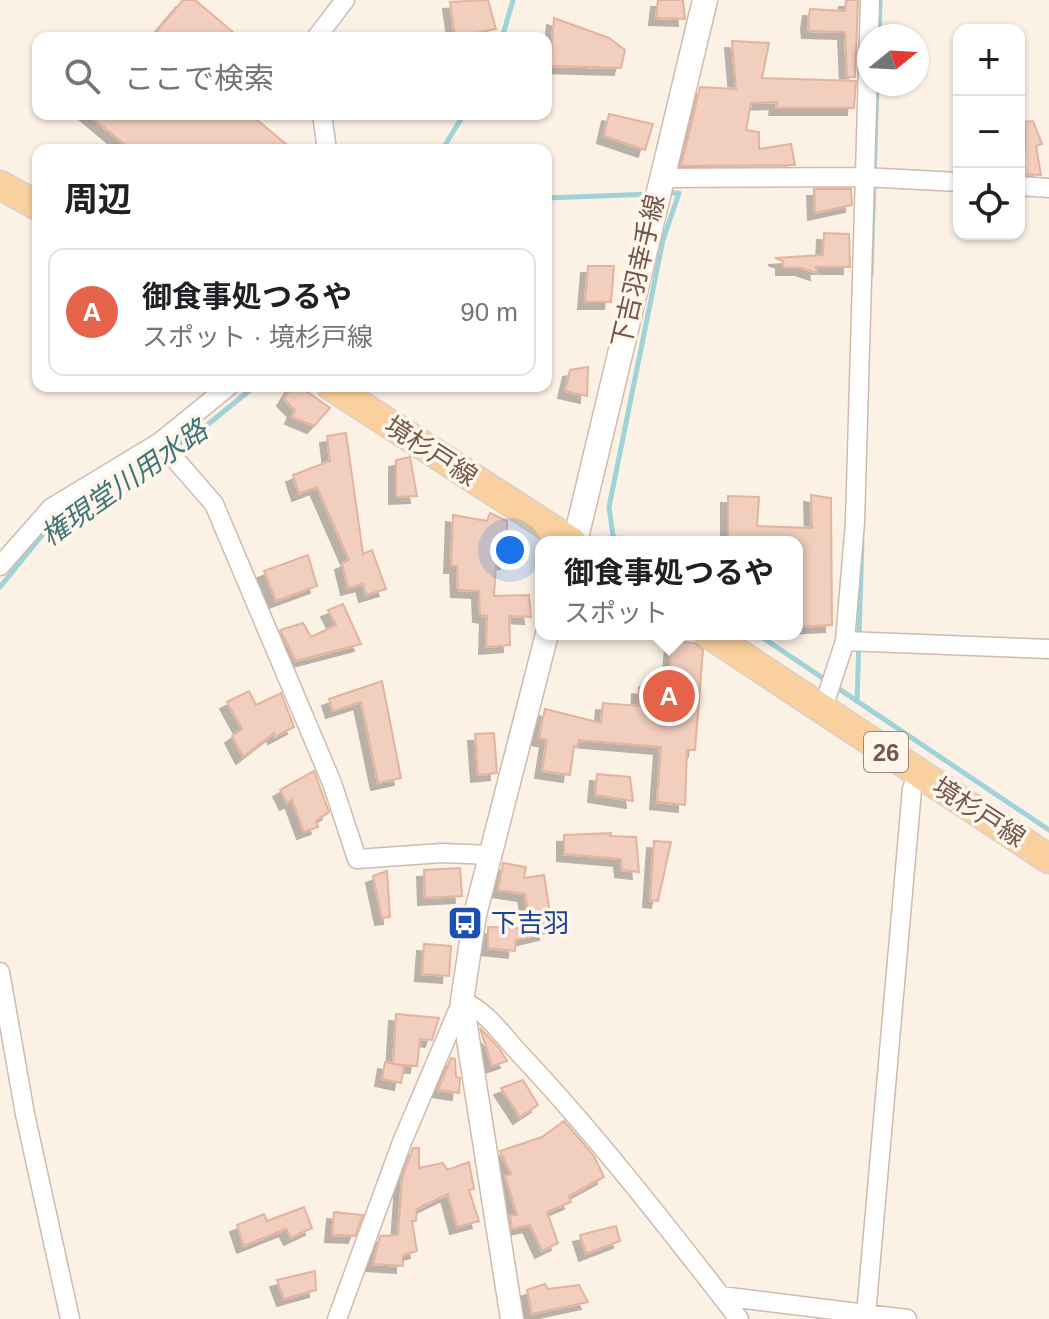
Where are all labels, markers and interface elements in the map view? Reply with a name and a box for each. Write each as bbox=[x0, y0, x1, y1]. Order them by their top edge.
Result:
north arrow bbox=[857, 24, 929, 96]
map controls bbox=[953, 24, 1025, 240]
button: + bbox=[953, 24, 1025, 96]
search box bbox=[32, 32, 552, 120]
icon: search bbox=[60, 54, 104, 98]
text: ここで検索 bbox=[124, 62, 274, 95]
button: − bbox=[953, 96, 1025, 168]
button: locate bbox=[953, 168, 1025, 240]
text: 周辺 bbox=[64, 180, 132, 218]
street label: 下吉羽幸手線 bbox=[606, 192, 670, 350]
text: 御食事処つるや bbox=[142, 280, 352, 313]
text: A bbox=[83, 297, 101, 327]
text: 90 m bbox=[460, 297, 518, 327]
text: スポット · 境杉戸線 bbox=[142, 322, 373, 352]
street label: 境杉戸線 bbox=[379, 410, 483, 492]
water label: 権現堂川用水路 bbox=[35, 413, 215, 552]
your location bbox=[490, 530, 530, 570]
popup bbox=[535, 536, 803, 640]
text: 御食事処つるや bbox=[564, 556, 774, 589]
text: スポット bbox=[564, 598, 668, 628]
pin: A bbox=[643, 666, 695, 726]
road number: 26 bbox=[864, 732, 908, 772]
street label: 境杉戸線 bbox=[927, 771, 1031, 853]
bus stop icon: 下吉羽 bbox=[446, 904, 484, 942]
place label: 下吉羽 bbox=[491, 908, 569, 938]

